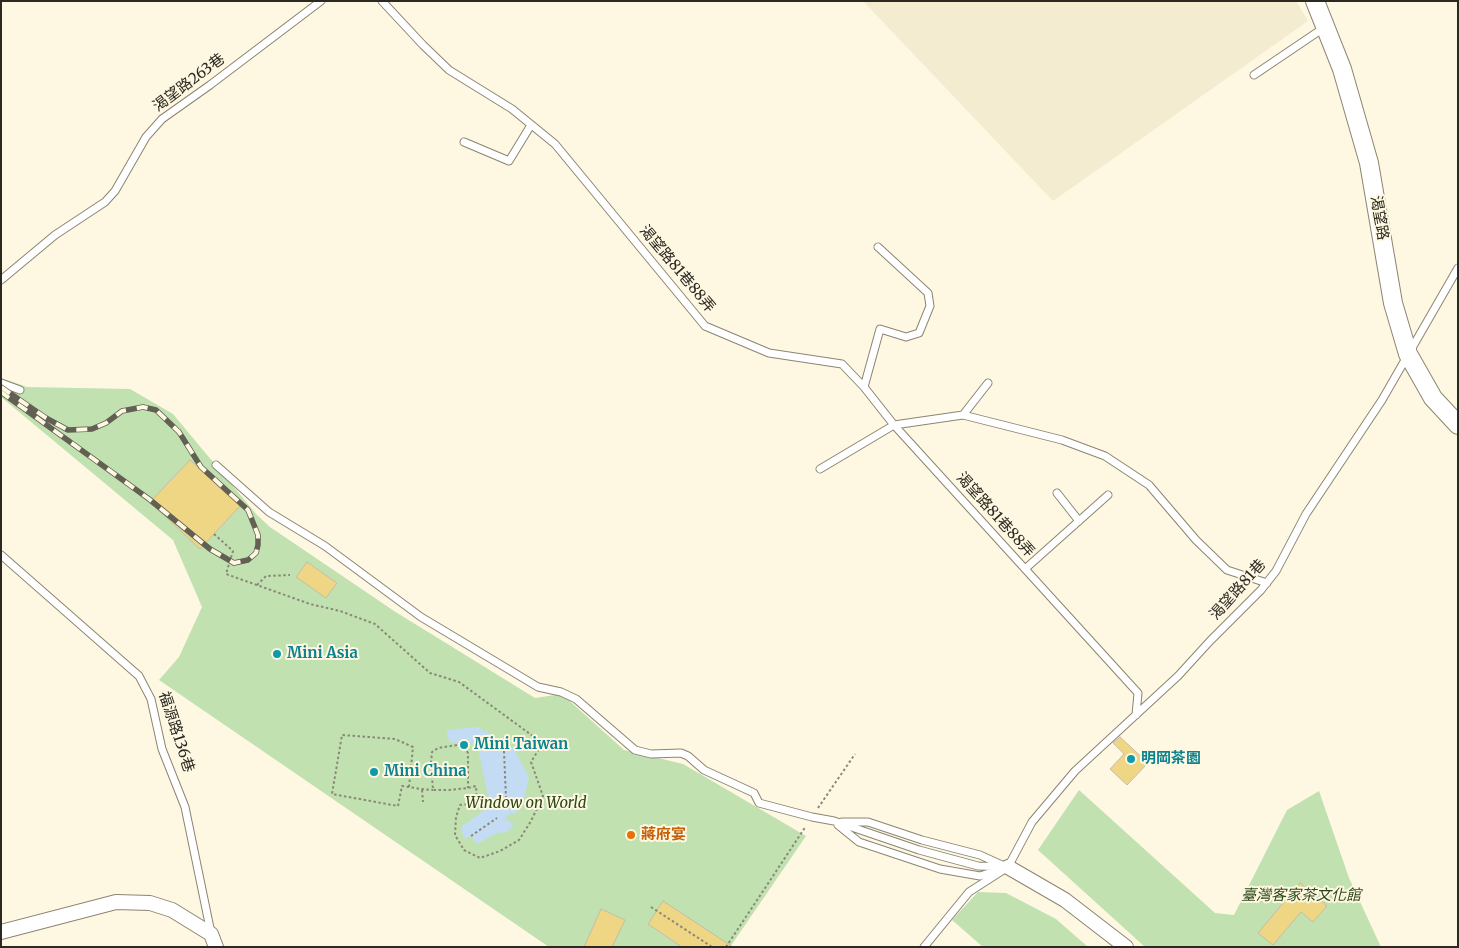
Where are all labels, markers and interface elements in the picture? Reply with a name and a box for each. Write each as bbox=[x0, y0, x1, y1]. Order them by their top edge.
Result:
street label: 渴望路263巷 bbox=[150, 50, 228, 116]
street label: 渴望路 bbox=[1366, 194, 1392, 242]
street label: 渴望路81巷88弄 bbox=[635, 222, 719, 316]
street label: 渴望路81巷88弄 bbox=[952, 469, 1038, 561]
street label: 渴望路81巷 bbox=[1206, 556, 1270, 624]
place label: Mini Asia bbox=[287, 645, 358, 663]
marker: Mini Asia bbox=[271, 648, 283, 660]
street label: 福源路136巷 bbox=[154, 689, 198, 775]
place label: Mini Taiwan bbox=[474, 736, 568, 754]
marker: Mini Taiwan bbox=[458, 739, 470, 751]
place label: 明岡茶園 bbox=[1141, 750, 1201, 768]
marker: 明岡茶園 bbox=[1125, 753, 1137, 765]
place label: Mini China bbox=[384, 763, 467, 781]
marker: Mini China bbox=[368, 766, 380, 778]
park label: Window on World bbox=[465, 795, 587, 813]
place label: 蔣府宴 bbox=[641, 826, 686, 844]
marker: 蔣府宴 bbox=[625, 829, 637, 841]
park label: 臺灣客家茶文化館 bbox=[1241, 887, 1361, 905]

